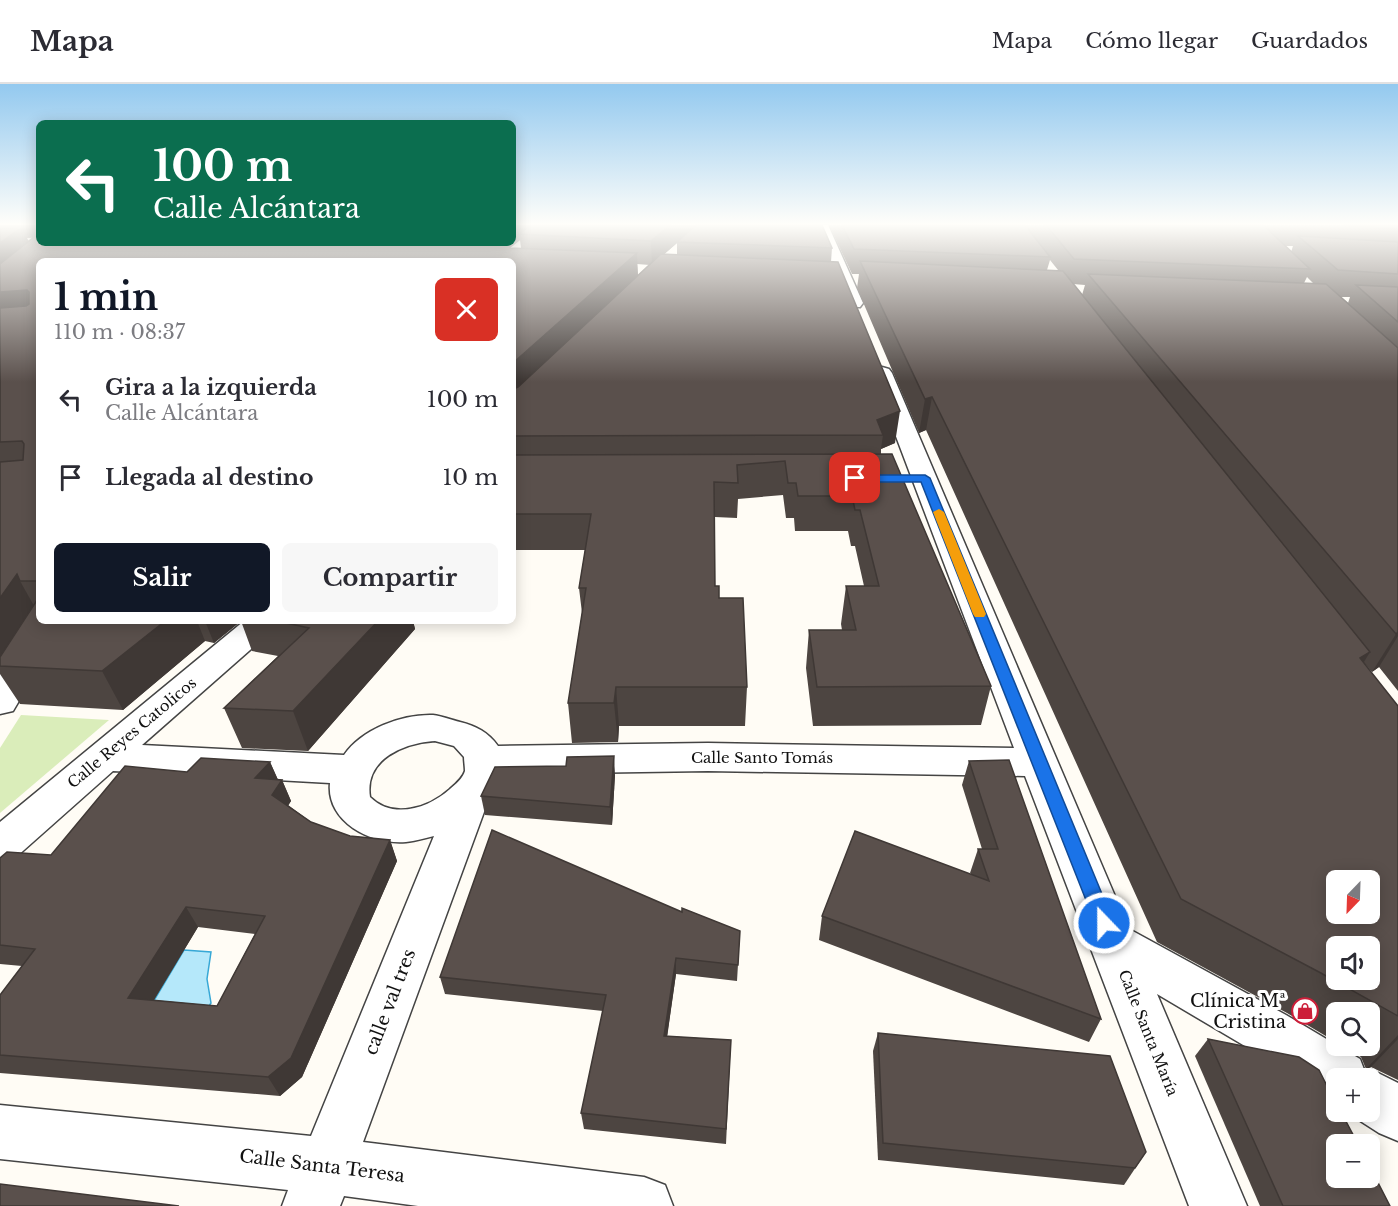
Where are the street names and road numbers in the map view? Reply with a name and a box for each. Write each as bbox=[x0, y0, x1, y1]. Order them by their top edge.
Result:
street label: Calle Reyes Catolicos bbox=[63, 673, 200, 792]
street label: Calle Santo Tomás bbox=[691, 748, 833, 767]
street label: calle val tres bbox=[360, 946, 420, 1058]
street label: Calle Santa María bbox=[1114, 967, 1183, 1099]
street label: Calle Santa Teresa bbox=[238, 1145, 406, 1187]

